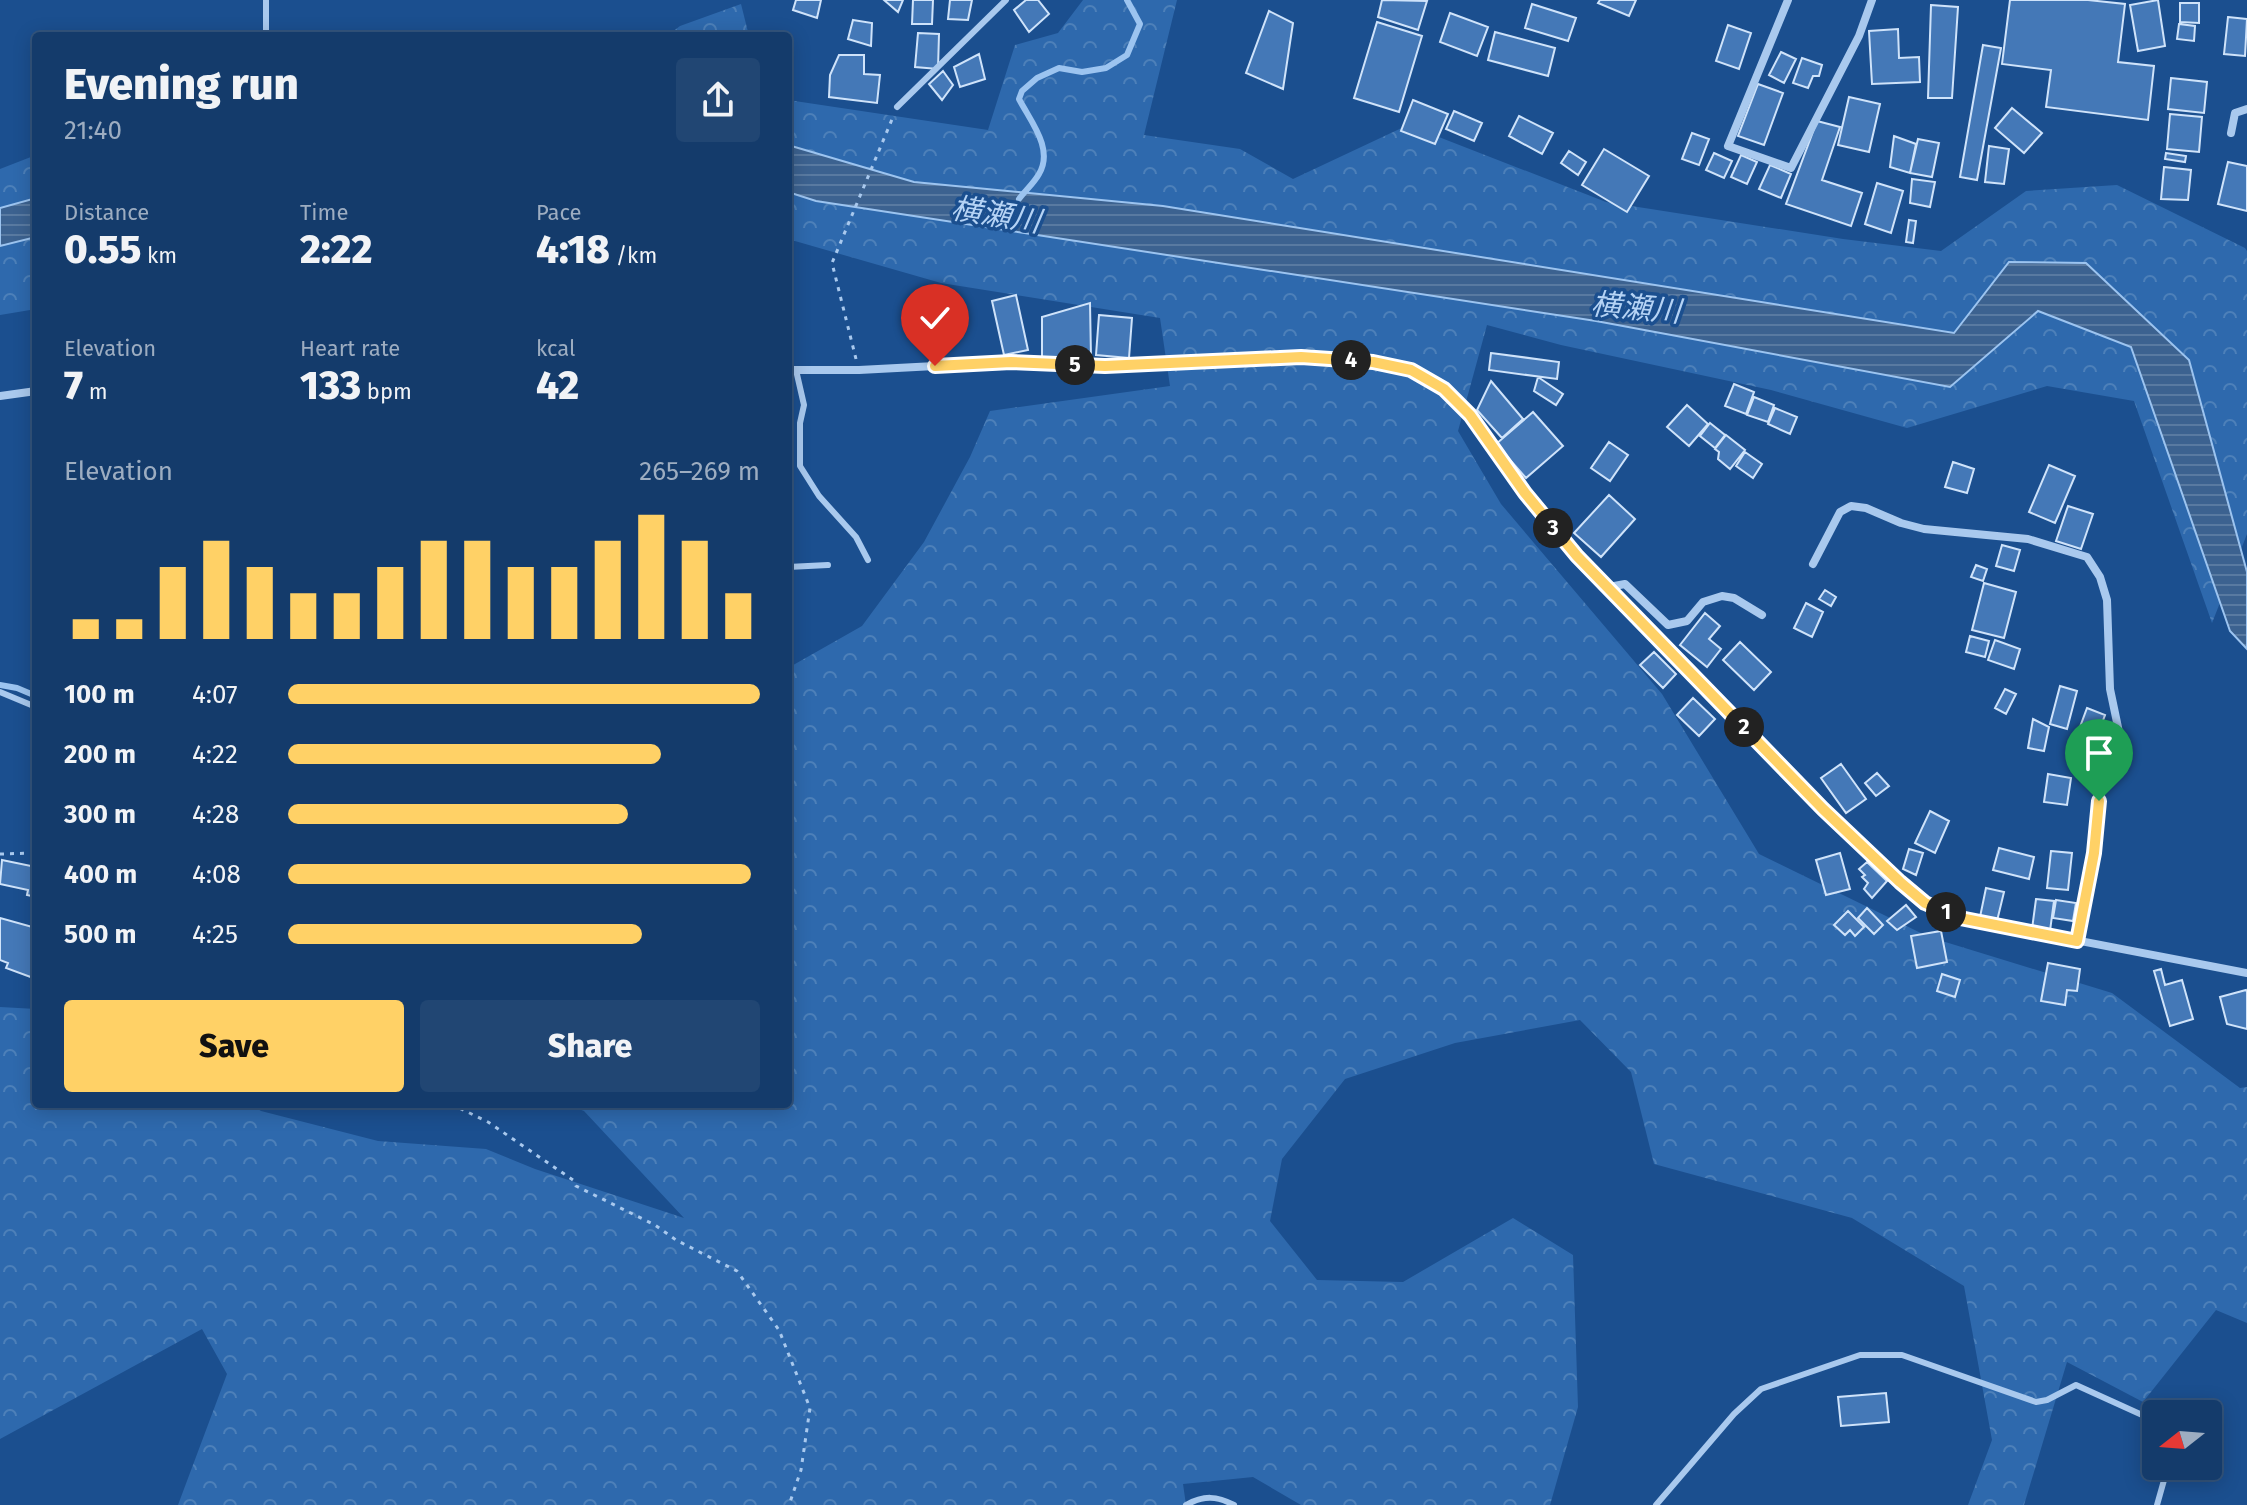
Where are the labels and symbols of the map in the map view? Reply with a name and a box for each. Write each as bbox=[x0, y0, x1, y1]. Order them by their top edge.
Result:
water label: 横瀬川 bbox=[949, 190, 1046, 240]
pin bbox=[901, 284, 969, 366]
water label: 横瀬川 bbox=[1590, 286, 1685, 330]
pin: 4 bbox=[1331, 340, 1371, 380]
pin: 5 bbox=[1055, 345, 1095, 385]
pin: 3 bbox=[1533, 508, 1573, 548]
pin: 2 bbox=[1724, 707, 1764, 747]
pin bbox=[2065, 719, 2133, 801]
pin: 1 bbox=[1926, 892, 1966, 932]
north arrow bbox=[2142, 1400, 2222, 1480]

